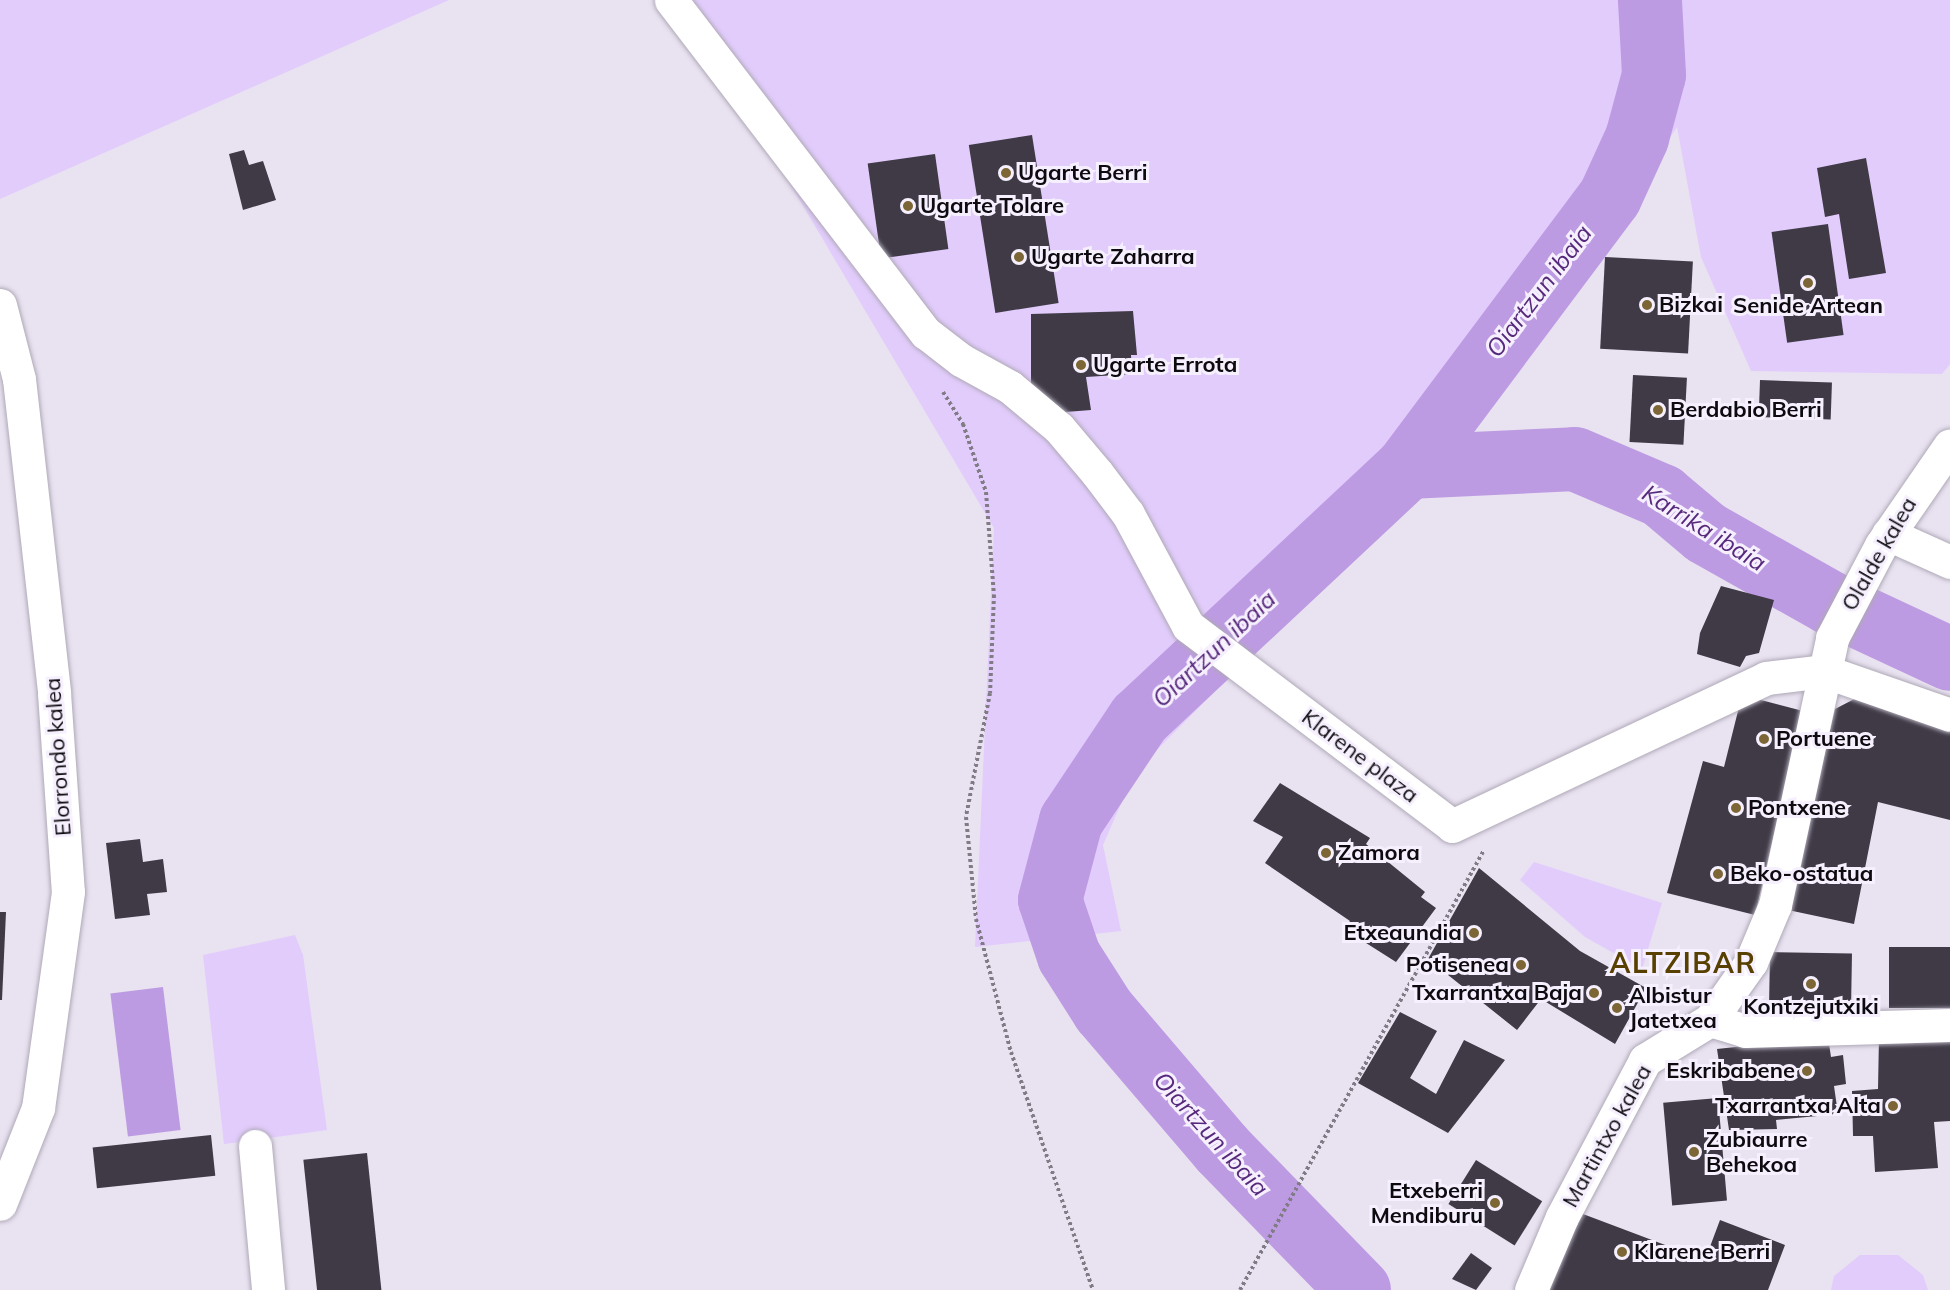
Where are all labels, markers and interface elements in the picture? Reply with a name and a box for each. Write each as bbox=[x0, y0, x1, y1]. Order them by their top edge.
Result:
place label: Ugarte Berri bbox=[1018, 160, 1147, 186]
marker: Ugarte Berri bbox=[999, 166, 1013, 180]
place label: Ugarte Tolare bbox=[920, 193, 1064, 219]
marker: Ugarte Tolare bbox=[901, 199, 915, 213]
water label: Oiartzun ibaia bbox=[1480, 219, 1598, 363]
place label: Ugarte Zaharra bbox=[1031, 244, 1195, 270]
marker: Ugarte Zaharra bbox=[1012, 250, 1026, 264]
marker: Senide Artean bbox=[1801, 276, 1815, 290]
place label: Bizkai bbox=[1659, 292, 1723, 318]
place label: Senide Artean bbox=[1733, 293, 1883, 319]
marker: Bizkai bbox=[1640, 298, 1654, 312]
place label: Ugarte Errota bbox=[1093, 352, 1237, 378]
marker: Ugarte Errota bbox=[1074, 358, 1088, 372]
place label: Berdabio Berri bbox=[1670, 397, 1822, 423]
marker: Berdabio Berri bbox=[1651, 403, 1665, 417]
water label: Karrika ibaia bbox=[1637, 479, 1771, 577]
street label: Olalde kalea bbox=[1836, 493, 1922, 615]
water label: Oiartzun ibaia bbox=[1147, 585, 1281, 713]
street label: Elorrondo kalea bbox=[39, 677, 77, 837]
street label: Klarene plaza bbox=[1297, 704, 1423, 808]
place label: Portuene bbox=[1776, 726, 1871, 752]
marker: Portuene bbox=[1757, 732, 1771, 746]
place label: Pontxene bbox=[1748, 795, 1846, 821]
marker: Pontxene bbox=[1729, 801, 1743, 815]
place label: Zamora bbox=[1338, 840, 1420, 866]
marker: Zamora bbox=[1319, 846, 1333, 860]
place label: Beko-ostatua bbox=[1730, 861, 1873, 887]
marker: Beko-ostatua bbox=[1711, 867, 1725, 881]
place label: Etxeaundia bbox=[1344, 920, 1462, 946]
marker: Etxeaundia bbox=[1467, 926, 1481, 940]
district label: ALTZIBAR bbox=[1609, 946, 1757, 980]
place label: Potisenea bbox=[1406, 952, 1509, 978]
marker: Potisenea bbox=[1514, 958, 1528, 972]
marker: Kontzejutxiki bbox=[1804, 977, 1818, 991]
place label: Txarrantxa Baja bbox=[1412, 980, 1582, 1006]
place label: Albistur Jatetxea bbox=[1629, 982, 1717, 1034]
marker: Txarrantxa Baja bbox=[1587, 986, 1601, 1000]
place label: Kontzejutxiki bbox=[1743, 994, 1879, 1020]
marker: Albistur Jatetxea bbox=[1610, 1001, 1624, 1015]
place label: Eskribabene bbox=[1666, 1058, 1795, 1084]
street label: Martintxo kalea bbox=[1557, 1060, 1657, 1212]
marker: Eskribabene bbox=[1800, 1064, 1814, 1078]
water label: Oiartzun ibaia bbox=[1148, 1066, 1274, 1202]
place label: Txarrantxa Alta bbox=[1715, 1093, 1881, 1119]
marker: Txarrantxa Alta bbox=[1886, 1099, 1900, 1113]
place label: Zubiaurre Behekoa bbox=[1706, 1126, 1808, 1178]
marker: Zubiaurre Behekoa bbox=[1687, 1145, 1701, 1159]
place label: Etxeberri Mendiburu bbox=[1371, 1177, 1483, 1228]
marker: Etxeberri Mendiburu bbox=[1488, 1196, 1502, 1210]
place label: Klarene Berri bbox=[1634, 1239, 1770, 1265]
marker: Klarene Berri bbox=[1615, 1245, 1629, 1259]

